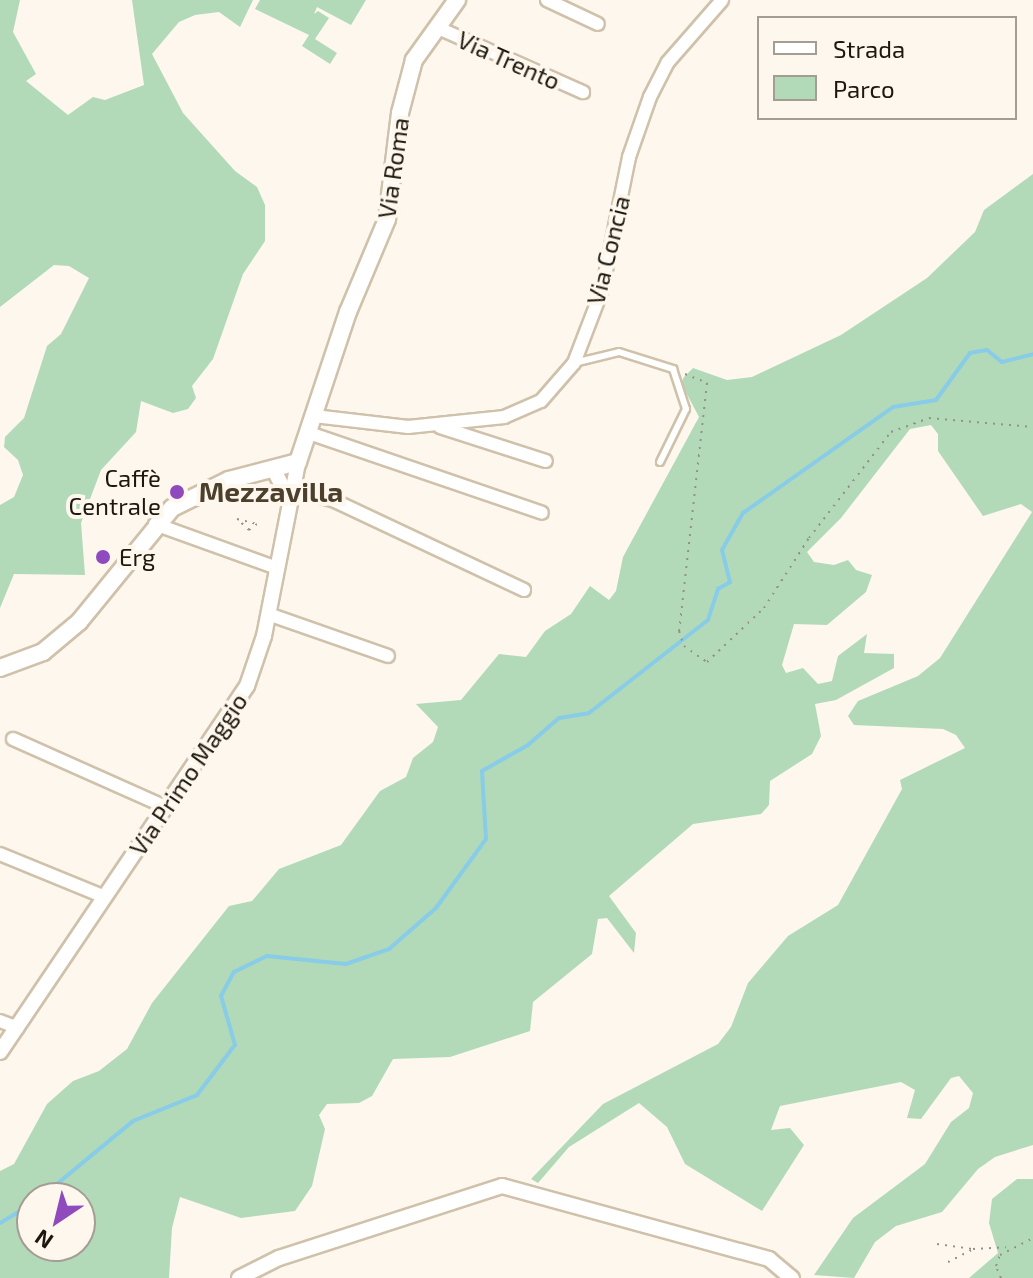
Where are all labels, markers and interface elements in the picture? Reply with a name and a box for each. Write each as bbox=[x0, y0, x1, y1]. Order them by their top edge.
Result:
legend bbox=[757, 16, 1017, 120]
street label: Via Trento bbox=[453, 25, 565, 95]
text: Strada bbox=[833, 34, 905, 63]
text: Parco bbox=[833, 74, 895, 103]
street label: Via Roma bbox=[372, 116, 414, 220]
street label: Via Concia bbox=[581, 193, 635, 307]
place label: Caffè Centrale bbox=[69, 464, 161, 520]
district label: Mezzavilla bbox=[199, 474, 343, 508]
marker: Caffè Centrale bbox=[168, 483, 186, 501]
place label: Erg bbox=[119, 543, 155, 571]
marker: Erg bbox=[94, 548, 112, 566]
street label: Via Primo Maggio bbox=[123, 687, 253, 861]
north arrow bbox=[16, 1182, 96, 1262]
text: N bbox=[29, 1225, 57, 1255]

